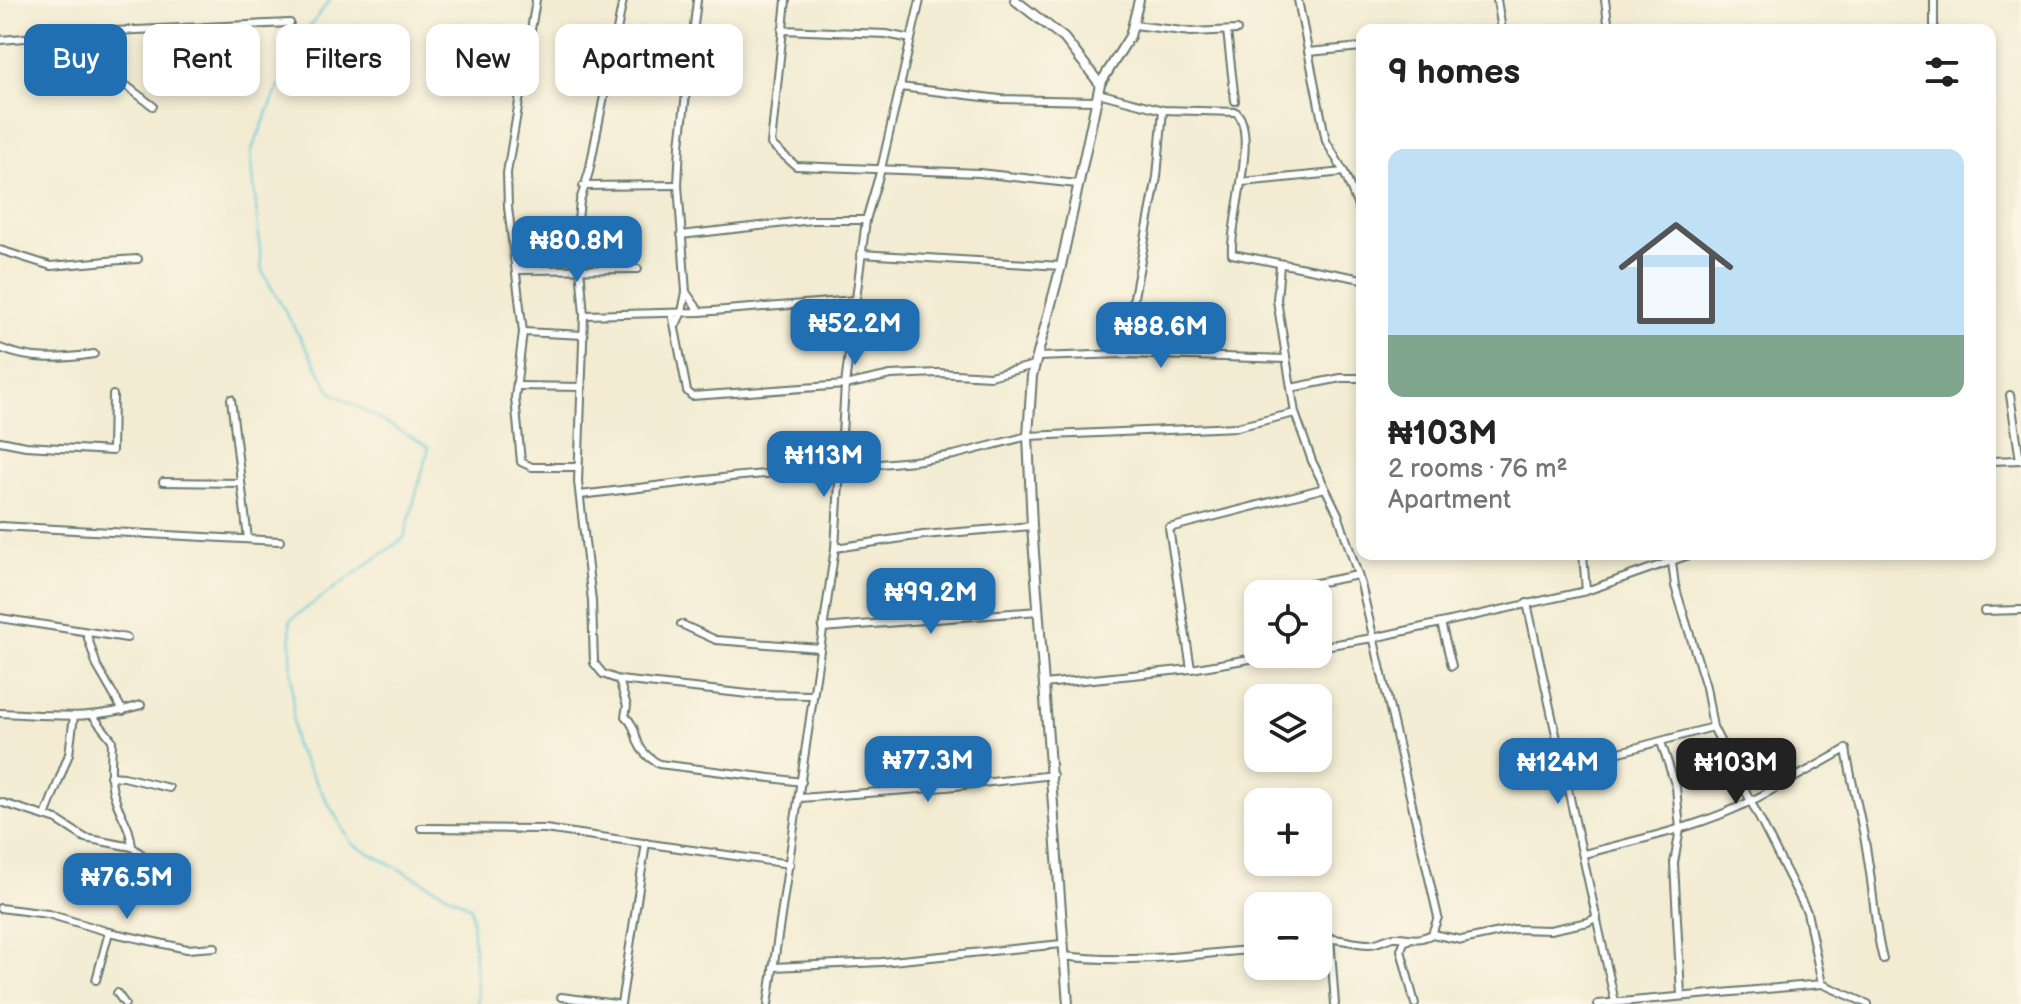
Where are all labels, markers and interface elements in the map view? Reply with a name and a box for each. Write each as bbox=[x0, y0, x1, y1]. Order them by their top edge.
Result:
chip: Buy bbox=[24, 24, 127, 96]
chip: Rent bbox=[143, 24, 260, 96]
chip: Filters bbox=[276, 24, 410, 96]
chip: New bbox=[426, 24, 539, 96]
chip: Apartment bbox=[555, 24, 743, 96]
icon: filters bbox=[1920, 50, 1964, 94]
text: 9 homes bbox=[1388, 52, 1520, 93]
icon: home bbox=[1604, 201, 1748, 345]
pin: ₦80.8M bbox=[512, 216, 642, 284]
text: ₦80.8M bbox=[530, 226, 624, 257]
pin: ₦52.2M bbox=[790, 299, 920, 367]
pin: ₦88.6M bbox=[1096, 302, 1226, 370]
text: ₦52.2M bbox=[808, 309, 902, 340]
text: ₦88.6M bbox=[1114, 312, 1208, 343]
text: ₦103M bbox=[1388, 413, 1497, 454]
pin: ₦113M bbox=[768, 431, 880, 499]
text: ₦113M bbox=[785, 441, 863, 472]
text: 2 rooms · 76 m² bbox=[1388, 454, 1568, 485]
text: Apartment bbox=[1388, 485, 1511, 516]
pin: ₦99.2M bbox=[866, 568, 996, 636]
text: ₦99.2M bbox=[885, 578, 977, 609]
map controls bbox=[1244, 580, 1332, 980]
button: locate bbox=[1244, 580, 1332, 668]
button: layers bbox=[1244, 684, 1332, 772]
pin: ₦77.3M bbox=[863, 736, 993, 804]
pin: ₦124M bbox=[1502, 738, 1614, 806]
pin: ₦103M bbox=[1680, 738, 1792, 806]
text: ₦77.3M bbox=[883, 746, 973, 777]
text: ₦124M bbox=[1517, 748, 1599, 779]
text: ₦103M bbox=[1694, 748, 1778, 779]
button: + bbox=[1244, 788, 1332, 876]
pin: ₦76.5M bbox=[62, 853, 192, 921]
text: ₦76.5M bbox=[81, 863, 173, 894]
button: − bbox=[1244, 892, 1332, 980]

